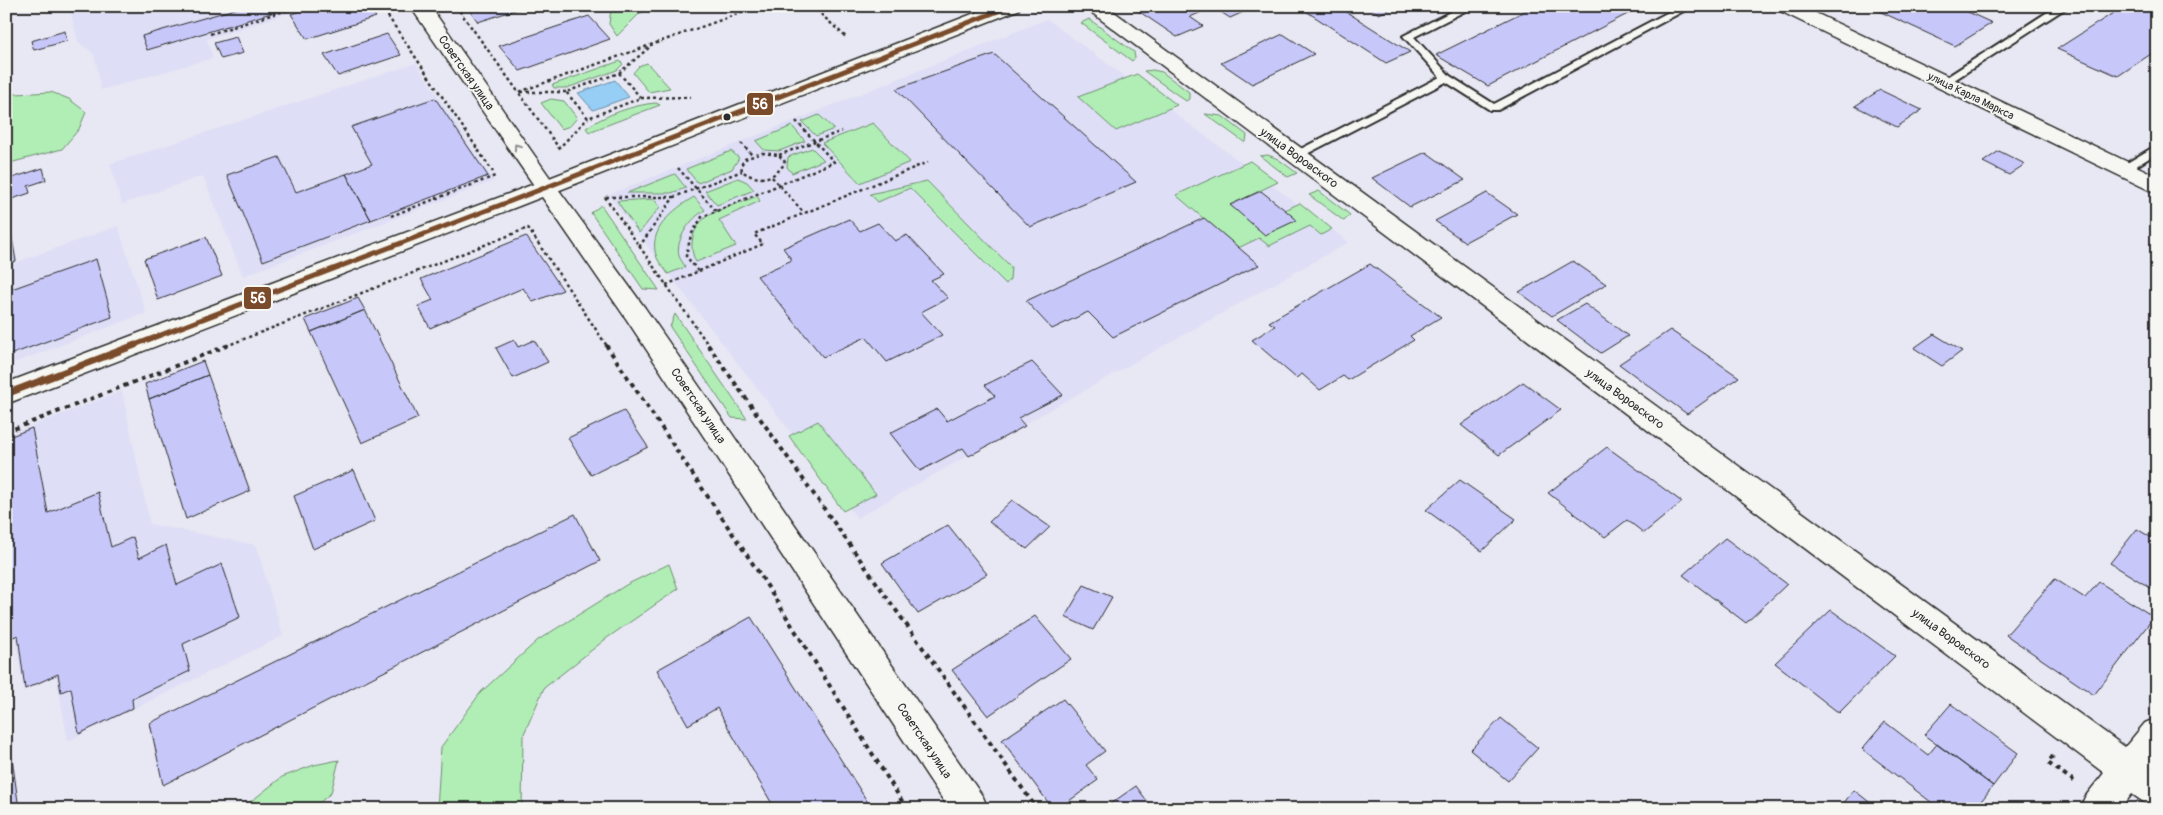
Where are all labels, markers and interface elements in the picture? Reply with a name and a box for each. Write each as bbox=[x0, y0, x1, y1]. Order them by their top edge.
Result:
street label: Советская улица bbox=[435, 33, 498, 114]
street label: улица Карла Маркса bbox=[1925, 69, 2016, 123]
line badge: 56 bbox=[746, 92, 774, 116]
text: 56 bbox=[752, 96, 768, 113]
unlabelled marker bbox=[722, 112, 732, 122]
street label: улица Воровского bbox=[1256, 124, 1341, 192]
one-way arrow bbox=[514, 143, 523, 153]
line badge: 56 bbox=[243, 286, 272, 310]
text: 56 bbox=[250, 290, 266, 307]
street label: Советская улица bbox=[667, 365, 729, 447]
street label: улица Воровского bbox=[1582, 365, 1667, 433]
street label: улица Воровского bbox=[1908, 605, 1993, 673]
street label: Советская улица bbox=[893, 700, 955, 782]

